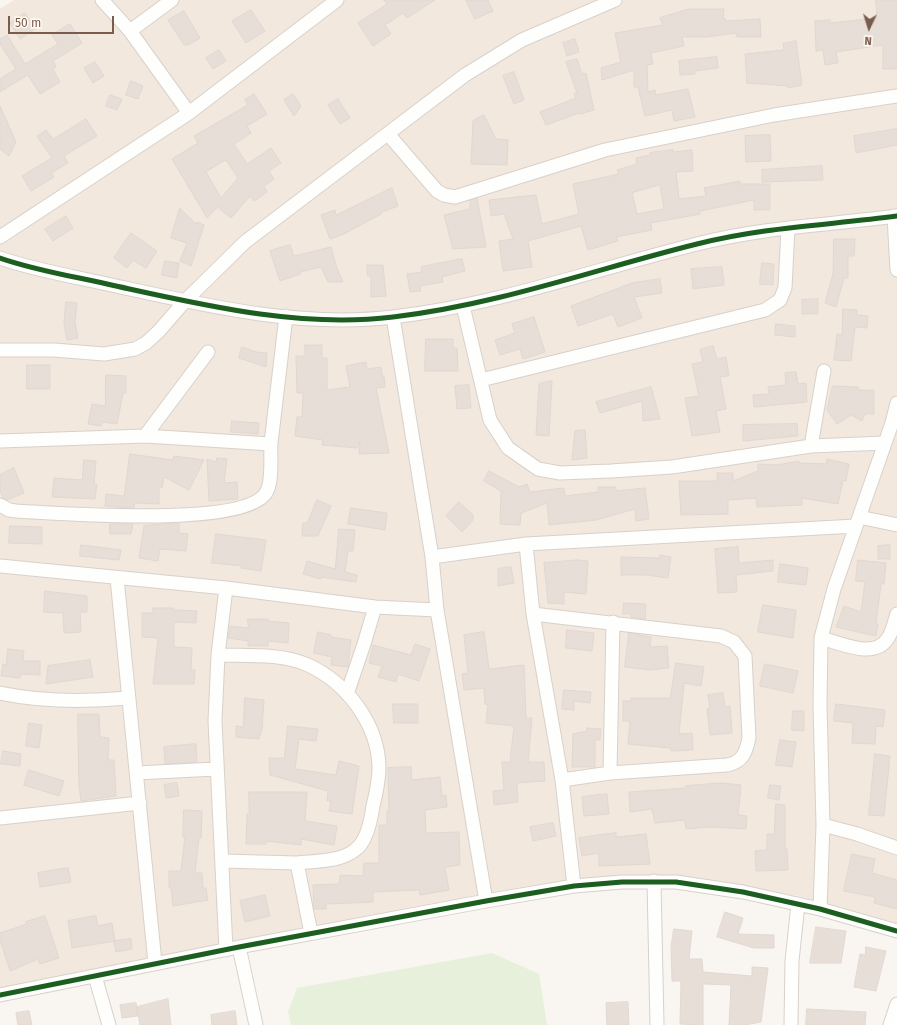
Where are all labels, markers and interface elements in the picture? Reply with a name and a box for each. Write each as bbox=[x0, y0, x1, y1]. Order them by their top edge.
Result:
scale bar bbox=[10, 8, 116, 34]
north arrow bbox=[849, 8, 889, 48]
text: 50 m bbox=[15, 16, 41, 30]
text: N bbox=[864, 34, 872, 47]

